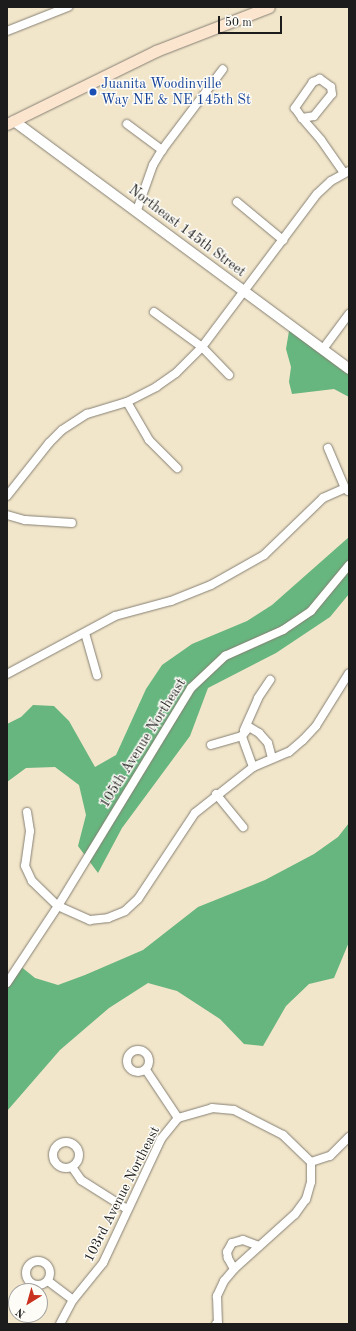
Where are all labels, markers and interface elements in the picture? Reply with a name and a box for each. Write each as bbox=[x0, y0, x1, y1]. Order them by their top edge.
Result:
scale bar bbox=[220, 8, 284, 34]
text: 50 m bbox=[225, 17, 252, 29]
place label: Juanita Woodinville Way NE & NE 145th St bbox=[101, 76, 251, 108]
marker: Juanita Woodinville Way NE & NE 145th St bbox=[88, 87, 98, 97]
street label: Northeast 145th Street bbox=[125, 182, 249, 280]
street label: 105th Avenue Northeast bbox=[96, 675, 190, 811]
street label: 103rd Avenue Northeast bbox=[80, 1123, 164, 1265]
north arrow bbox=[8, 1283, 48, 1323]
text: N bbox=[14, 1305, 28, 1319]

